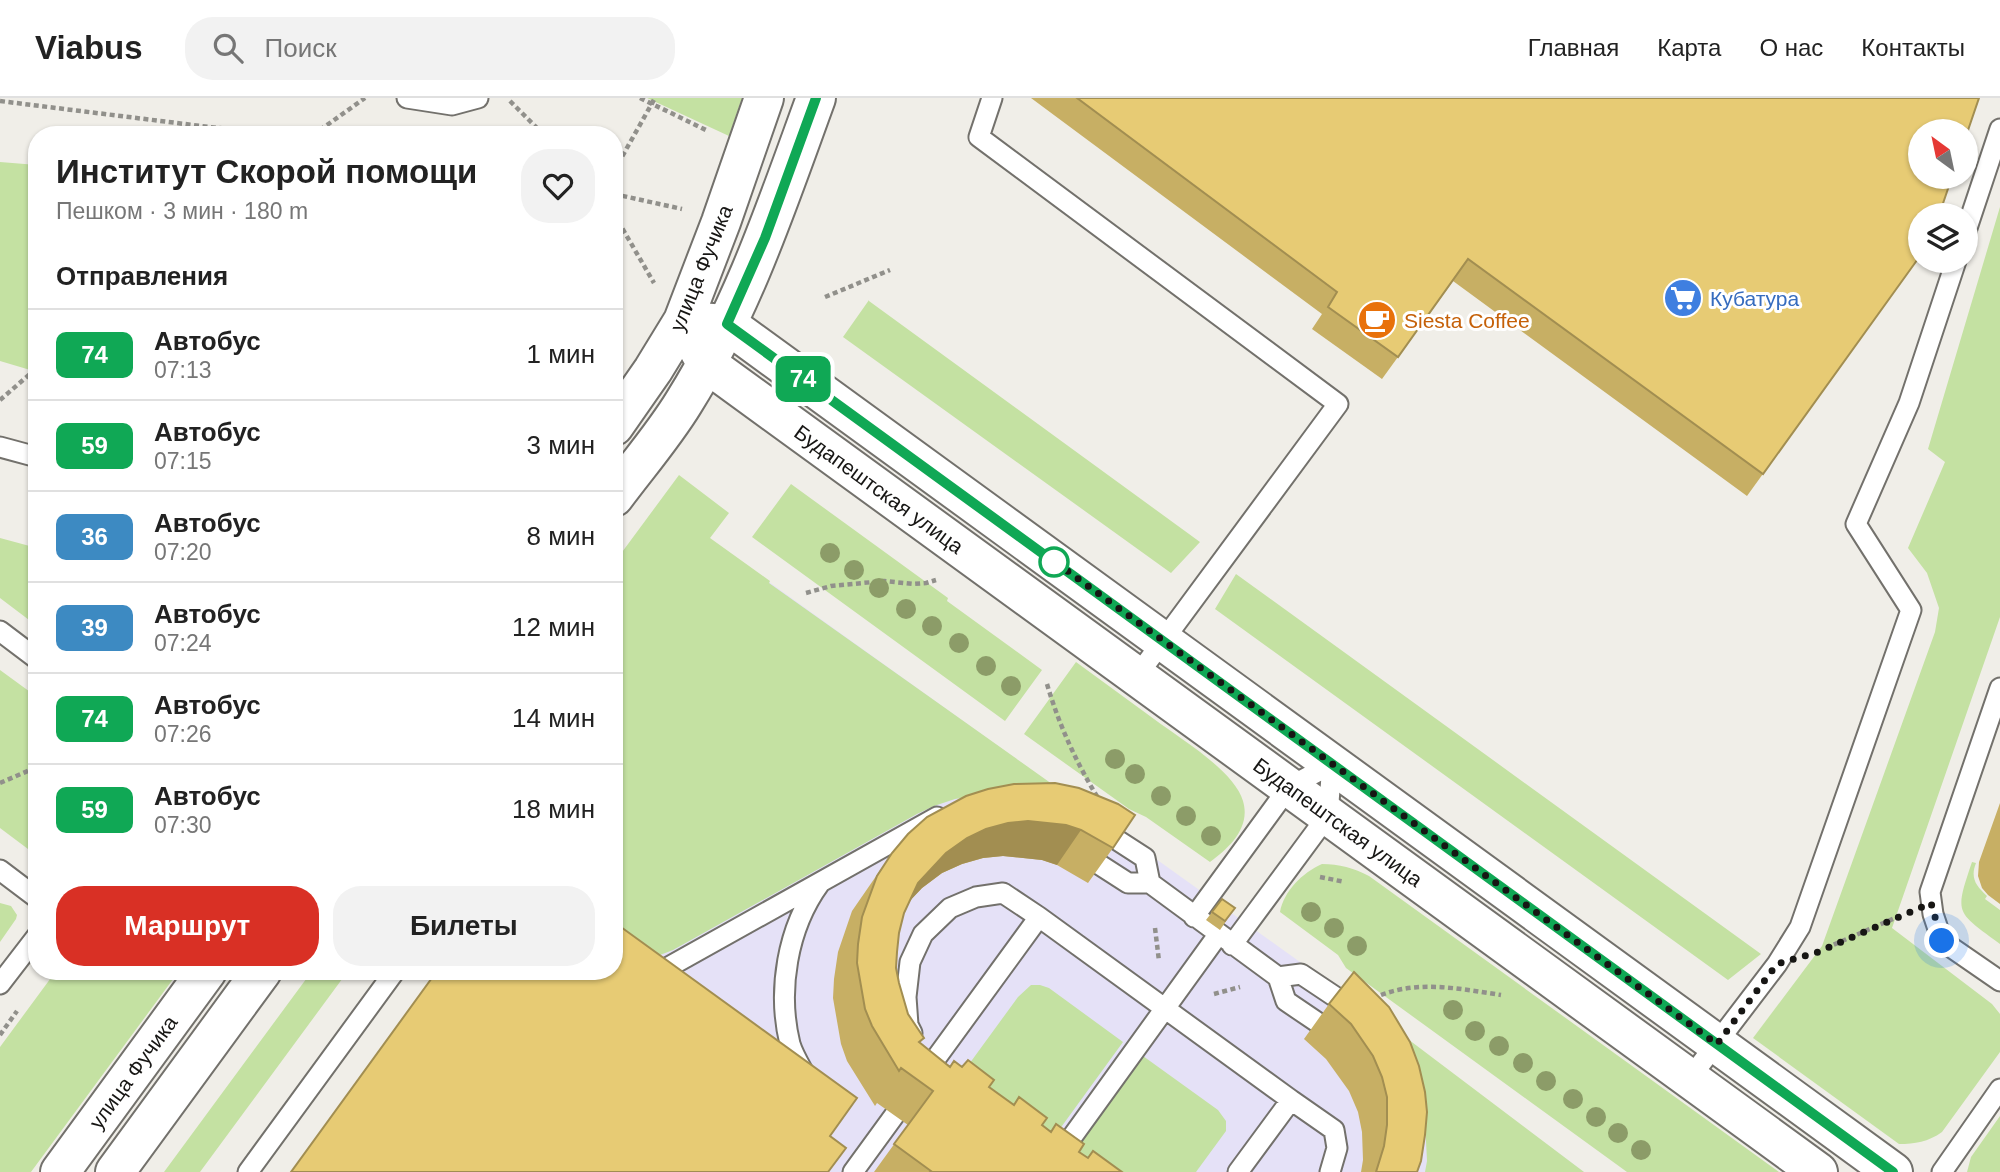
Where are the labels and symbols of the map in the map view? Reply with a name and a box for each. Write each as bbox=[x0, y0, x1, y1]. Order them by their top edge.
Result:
north arrow bbox=[1908, 119, 1978, 189]
street label: улица Фучика bbox=[665, 201, 737, 334]
supermarket icon: Кубатура bbox=[1662, 277, 1704, 319]
place label: Кубатура bbox=[1710, 287, 1800, 310]
cafe icon: Siesta Coffee bbox=[1356, 299, 1398, 341]
place label: Siesta Coffee bbox=[1404, 309, 1530, 332]
line badge: 74 bbox=[772, 356, 834, 402]
street label: Будапештская улица bbox=[790, 420, 968, 558]
unlabelled marker bbox=[1039, 547, 1069, 577]
street label: Будапештская улица bbox=[1249, 753, 1427, 891]
your location bbox=[1924, 923, 1959, 958]
street label: улица Фучика bbox=[84, 1011, 182, 1133]

